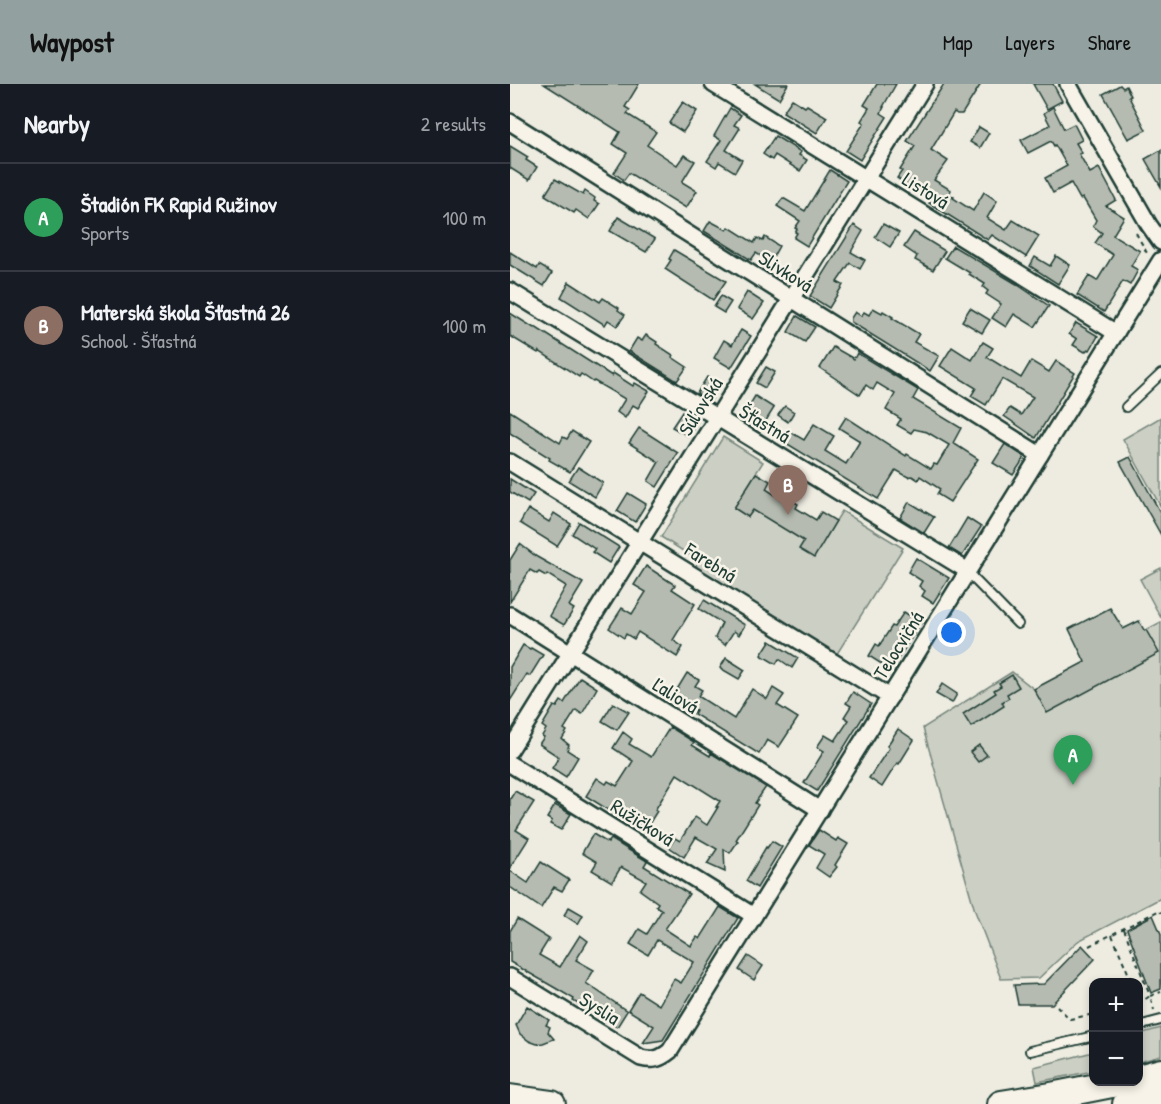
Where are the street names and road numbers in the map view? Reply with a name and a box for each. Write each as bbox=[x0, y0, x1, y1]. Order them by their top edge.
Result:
street label: Listová bbox=[897, 165, 955, 215]
street label: Slivková bbox=[754, 244, 818, 298]
street label: Súľovská bbox=[672, 372, 729, 440]
street label: Šťastná bbox=[734, 397, 796, 449]
street label: Farebná bbox=[679, 535, 742, 588]
street label: Telocvičná bbox=[867, 606, 930, 684]
street label: Ľaliová bbox=[648, 671, 704, 720]
street label: Ružičková bbox=[606, 792, 680, 852]
street label: Syslia bbox=[575, 985, 626, 1031]

